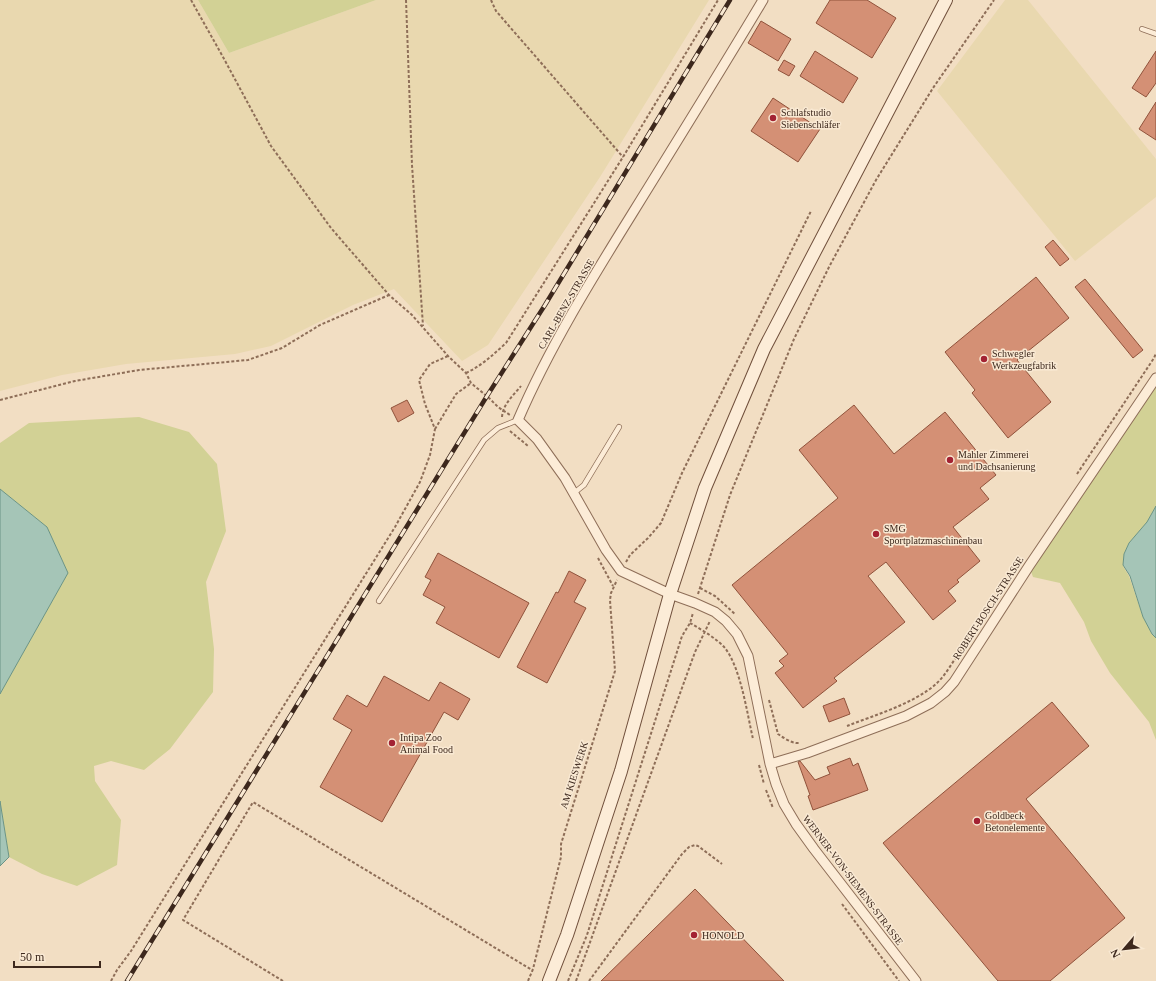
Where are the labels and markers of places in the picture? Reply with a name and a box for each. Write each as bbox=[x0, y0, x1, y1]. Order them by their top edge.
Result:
place label: Schlafstudio Siebenschläfer bbox=[781, 107, 841, 130]
marker: Schlafstudio Siebenschläfer bbox=[768, 113, 778, 123]
place label: Schwegler Werkzeugfabrik bbox=[992, 348, 1056, 371]
marker: Schwegler Werkzeugfabrik bbox=[979, 354, 989, 364]
place label: Mahler Zimmerei und Dachsanierung bbox=[958, 449, 1035, 472]
marker: Mahler Zimmerei und Dachsanierung bbox=[945, 455, 955, 465]
place label: SMG Sportplatzmaschinenbau bbox=[884, 523, 982, 546]
marker: SMG Sportplatzmaschinenbau bbox=[871, 529, 881, 539]
place label: Intipa Zoo Animal Food bbox=[400, 732, 453, 755]
marker: Intipa Zoo Animal Food bbox=[387, 738, 397, 748]
place label: Goldbeck Betonelemente bbox=[985, 810, 1046, 833]
marker: Goldbeck Betonelemente bbox=[972, 816, 982, 826]
marker: HONOLD bbox=[689, 930, 699, 940]
place label: HONOLD bbox=[702, 930, 744, 941]

